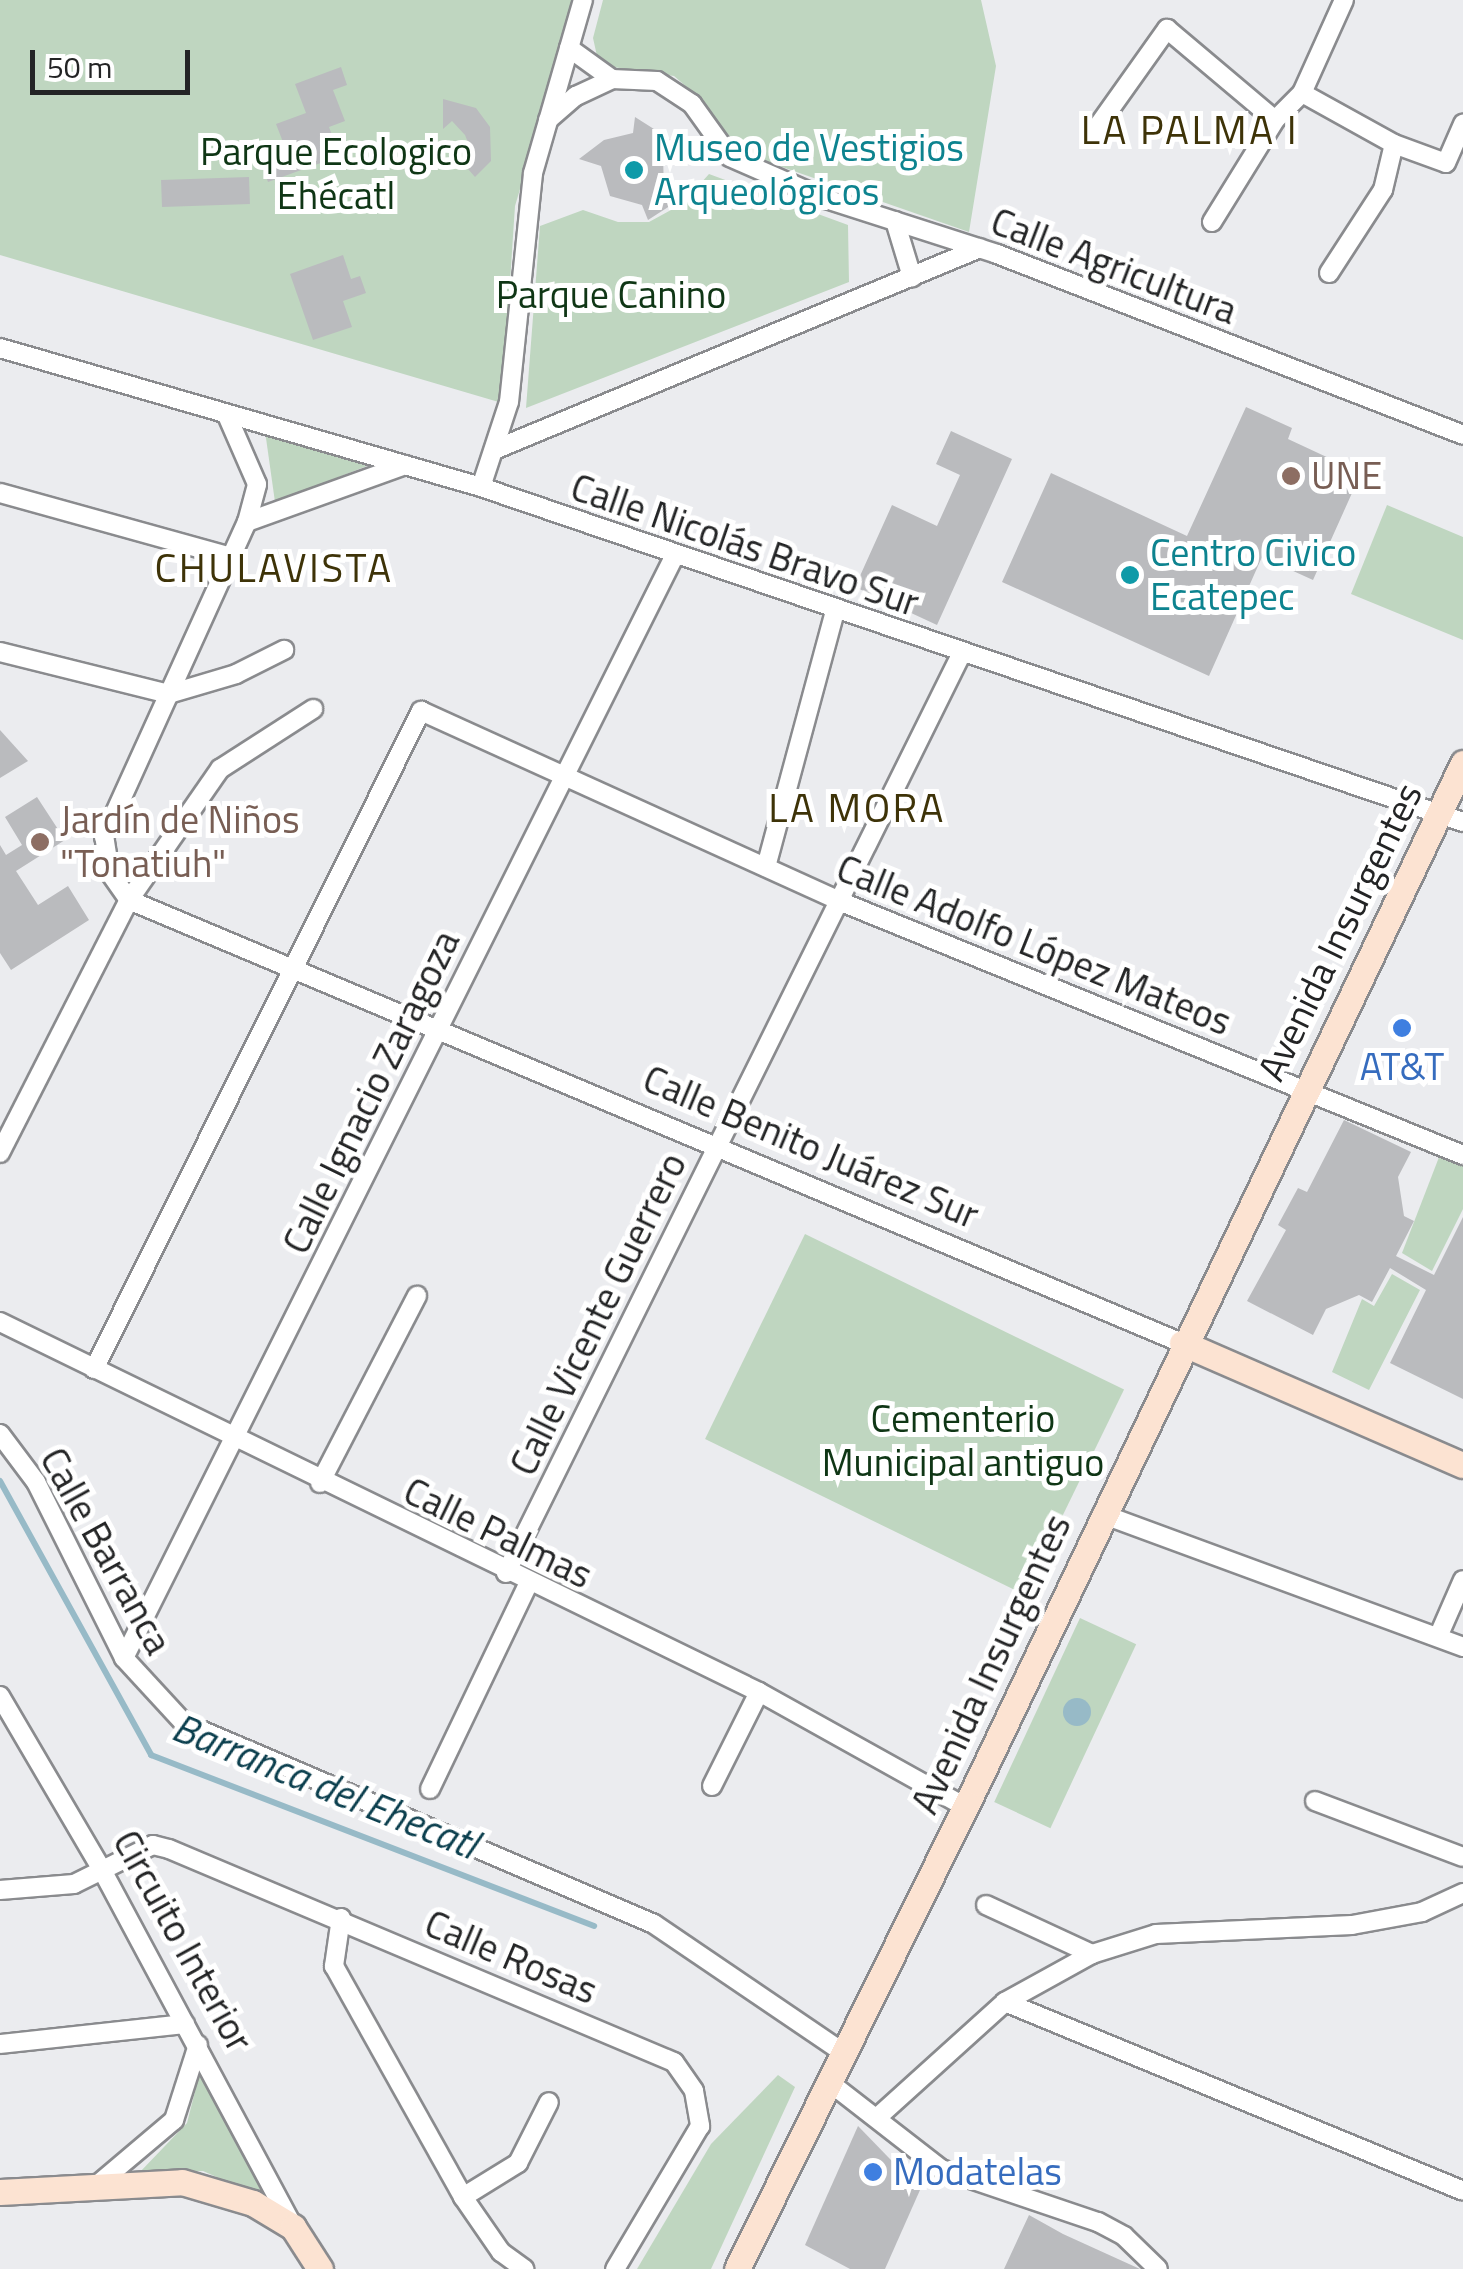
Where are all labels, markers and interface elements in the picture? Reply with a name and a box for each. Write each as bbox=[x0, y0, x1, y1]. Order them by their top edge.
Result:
scale bar bbox=[35, 30, 195, 92]
text: 50 m bbox=[47, 44, 112, 90]
district label: LA PALMA I bbox=[1081, 106, 1299, 154]
place label: Museo de Vestigios Arqueológicos bbox=[654, 125, 964, 214]
park label: Parque Ecologico Ehécatl bbox=[200, 129, 472, 218]
marker: Museo de Vestigios Arqueológicos bbox=[623, 159, 645, 181]
street label: Calle Agricultura bbox=[985, 198, 1243, 334]
park label: Parque Canino bbox=[496, 272, 726, 318]
place label: UNE bbox=[1311, 453, 1382, 499]
street label: Calle Nicolás Bravo Sur bbox=[565, 464, 925, 626]
marker: UNE bbox=[1280, 465, 1302, 487]
place label: Centro Civico Ecatepec bbox=[1150, 530, 1356, 620]
district label: CHULAVISTA bbox=[154, 544, 394, 592]
marker: Centro Civico Ecatepec bbox=[1119, 564, 1141, 586]
street label: Avenida Insurgentes bbox=[1248, 776, 1432, 1088]
district label: LA MORA bbox=[768, 784, 946, 832]
place label: Jardín de Niños "Tonatiuh" bbox=[60, 797, 300, 886]
marker: Jardín de Niños "Tonatiuh" bbox=[29, 831, 51, 853]
street label: Calle Adolfo López Mateos bbox=[830, 845, 1238, 1045]
street label: Calle Ignacio Zaragoza bbox=[273, 923, 469, 1261]
marker: AT&T bbox=[1391, 1017, 1413, 1039]
place label: AT&T bbox=[1360, 1044, 1444, 1090]
street label: Calle Benito Juárez Sur bbox=[637, 1056, 985, 1238]
street label: Calle Vicente Guerrero bbox=[500, 1146, 696, 1482]
park label: Cementerio Municipal antiguo bbox=[822, 1396, 1104, 1486]
street label: Calle Barranca bbox=[31, 1440, 181, 1662]
street label: Calle Palmas bbox=[397, 1468, 599, 1598]
street label: Avenida Insurgentes bbox=[902, 1507, 1080, 1821]
water label: Barranca del Ehecatl bbox=[166, 1703, 484, 1869]
street label: Circuito Interior bbox=[104, 1823, 262, 2059]
street label: Calle Rosas bbox=[418, 1900, 604, 2014]
place label: Modatelas bbox=[893, 2149, 1062, 2195]
marker: Modatelas bbox=[862, 2161, 884, 2183]

